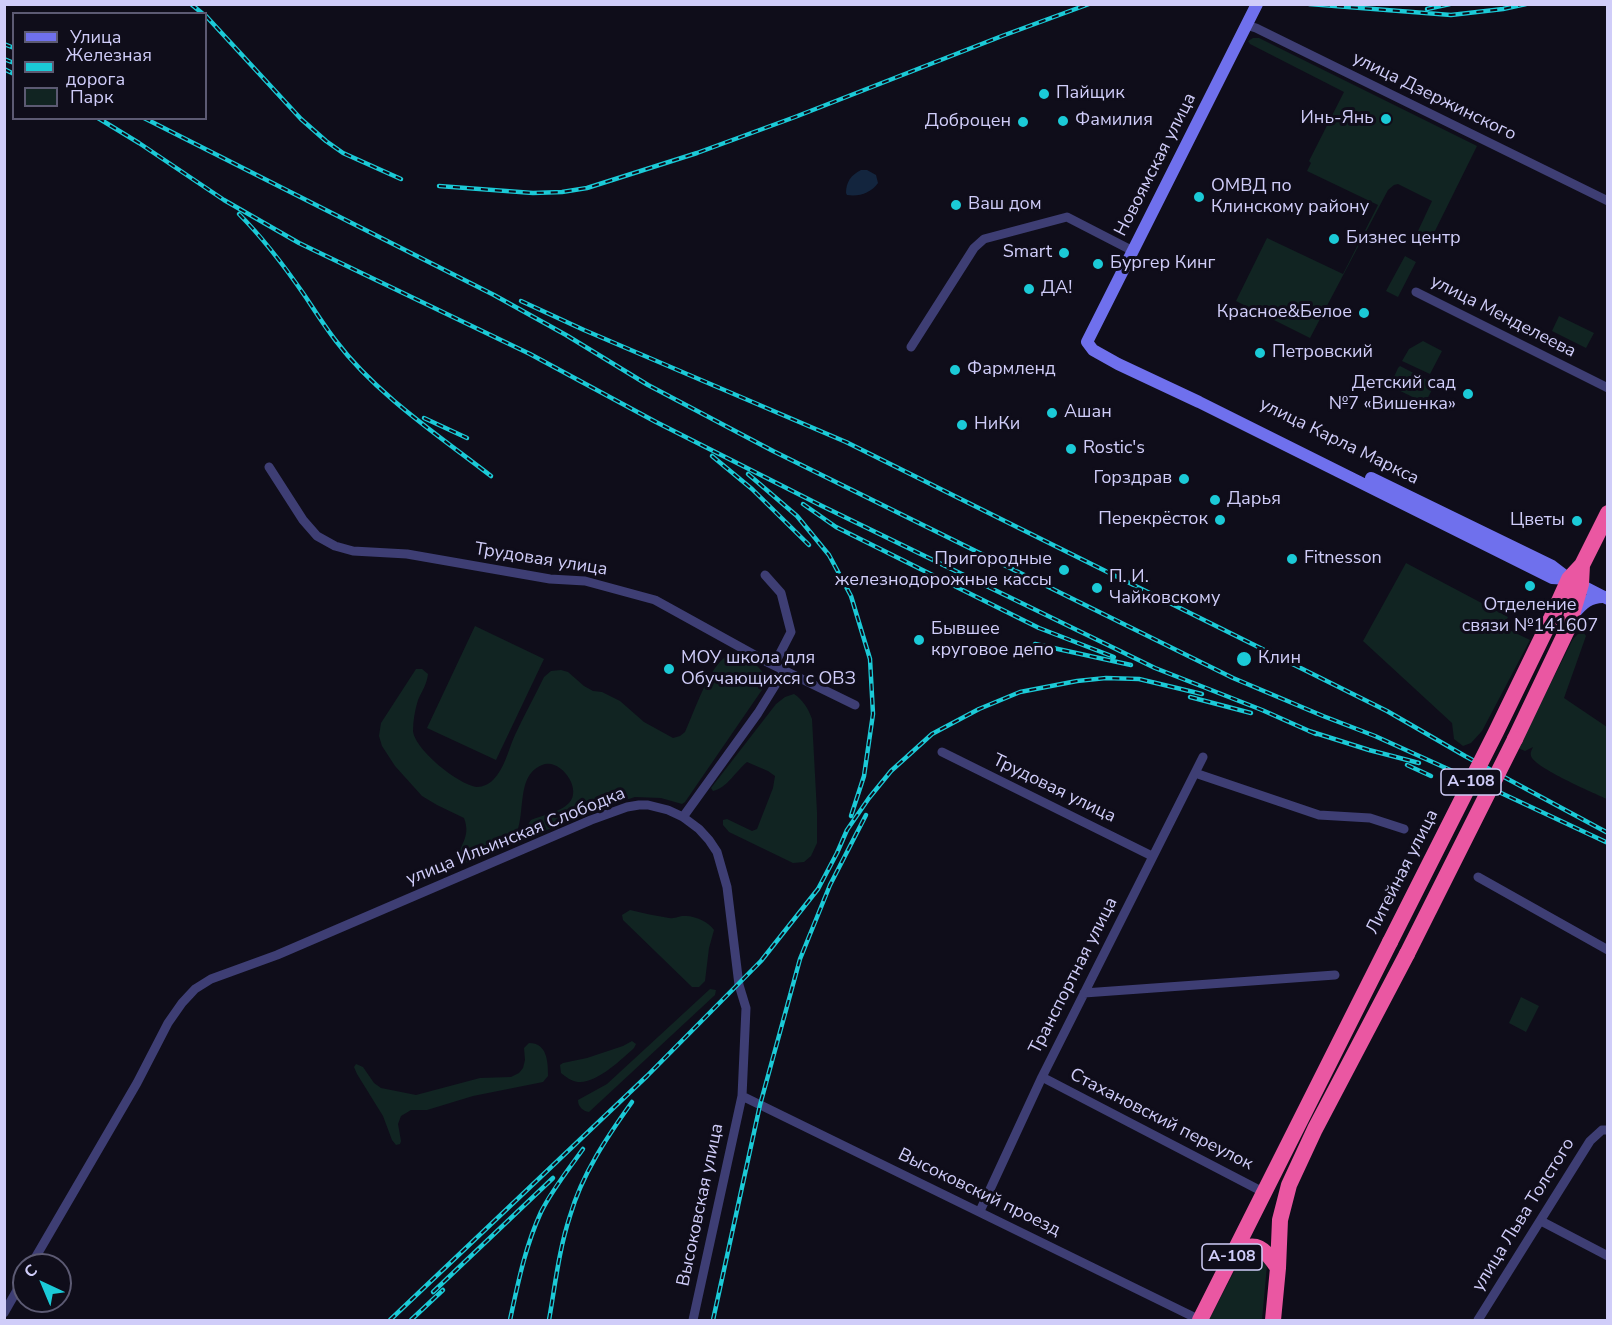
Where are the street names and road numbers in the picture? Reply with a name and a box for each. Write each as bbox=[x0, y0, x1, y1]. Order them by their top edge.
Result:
street label: улица Дзержинского bbox=[1349, 48, 1519, 146]
street label: Новоямская улица bbox=[1111, 90, 1201, 240]
street label: улица Менделеева bbox=[1427, 271, 1579, 363]
street label: улица Карла Маркса bbox=[1256, 394, 1422, 490]
street label: Трудовая улица bbox=[473, 539, 609, 581]
street label: Трудовая улица bbox=[989, 750, 1119, 828]
road number: А-108 bbox=[1441, 769, 1501, 795]
street label: улица Ильинская Слободка bbox=[403, 783, 629, 891]
street label: Литейная улица bbox=[1362, 806, 1444, 938]
street label: Транспортная улица bbox=[1025, 894, 1123, 1058]
street label: Стахановский переулок bbox=[1066, 1064, 1256, 1176]
street label: Высоковская улица bbox=[673, 1122, 729, 1288]
street label: улица Льва Толстого bbox=[1468, 1134, 1580, 1296]
street label: Высоковский проезд bbox=[894, 1144, 1064, 1242]
road number: А-108 bbox=[1202, 1244, 1262, 1270]

